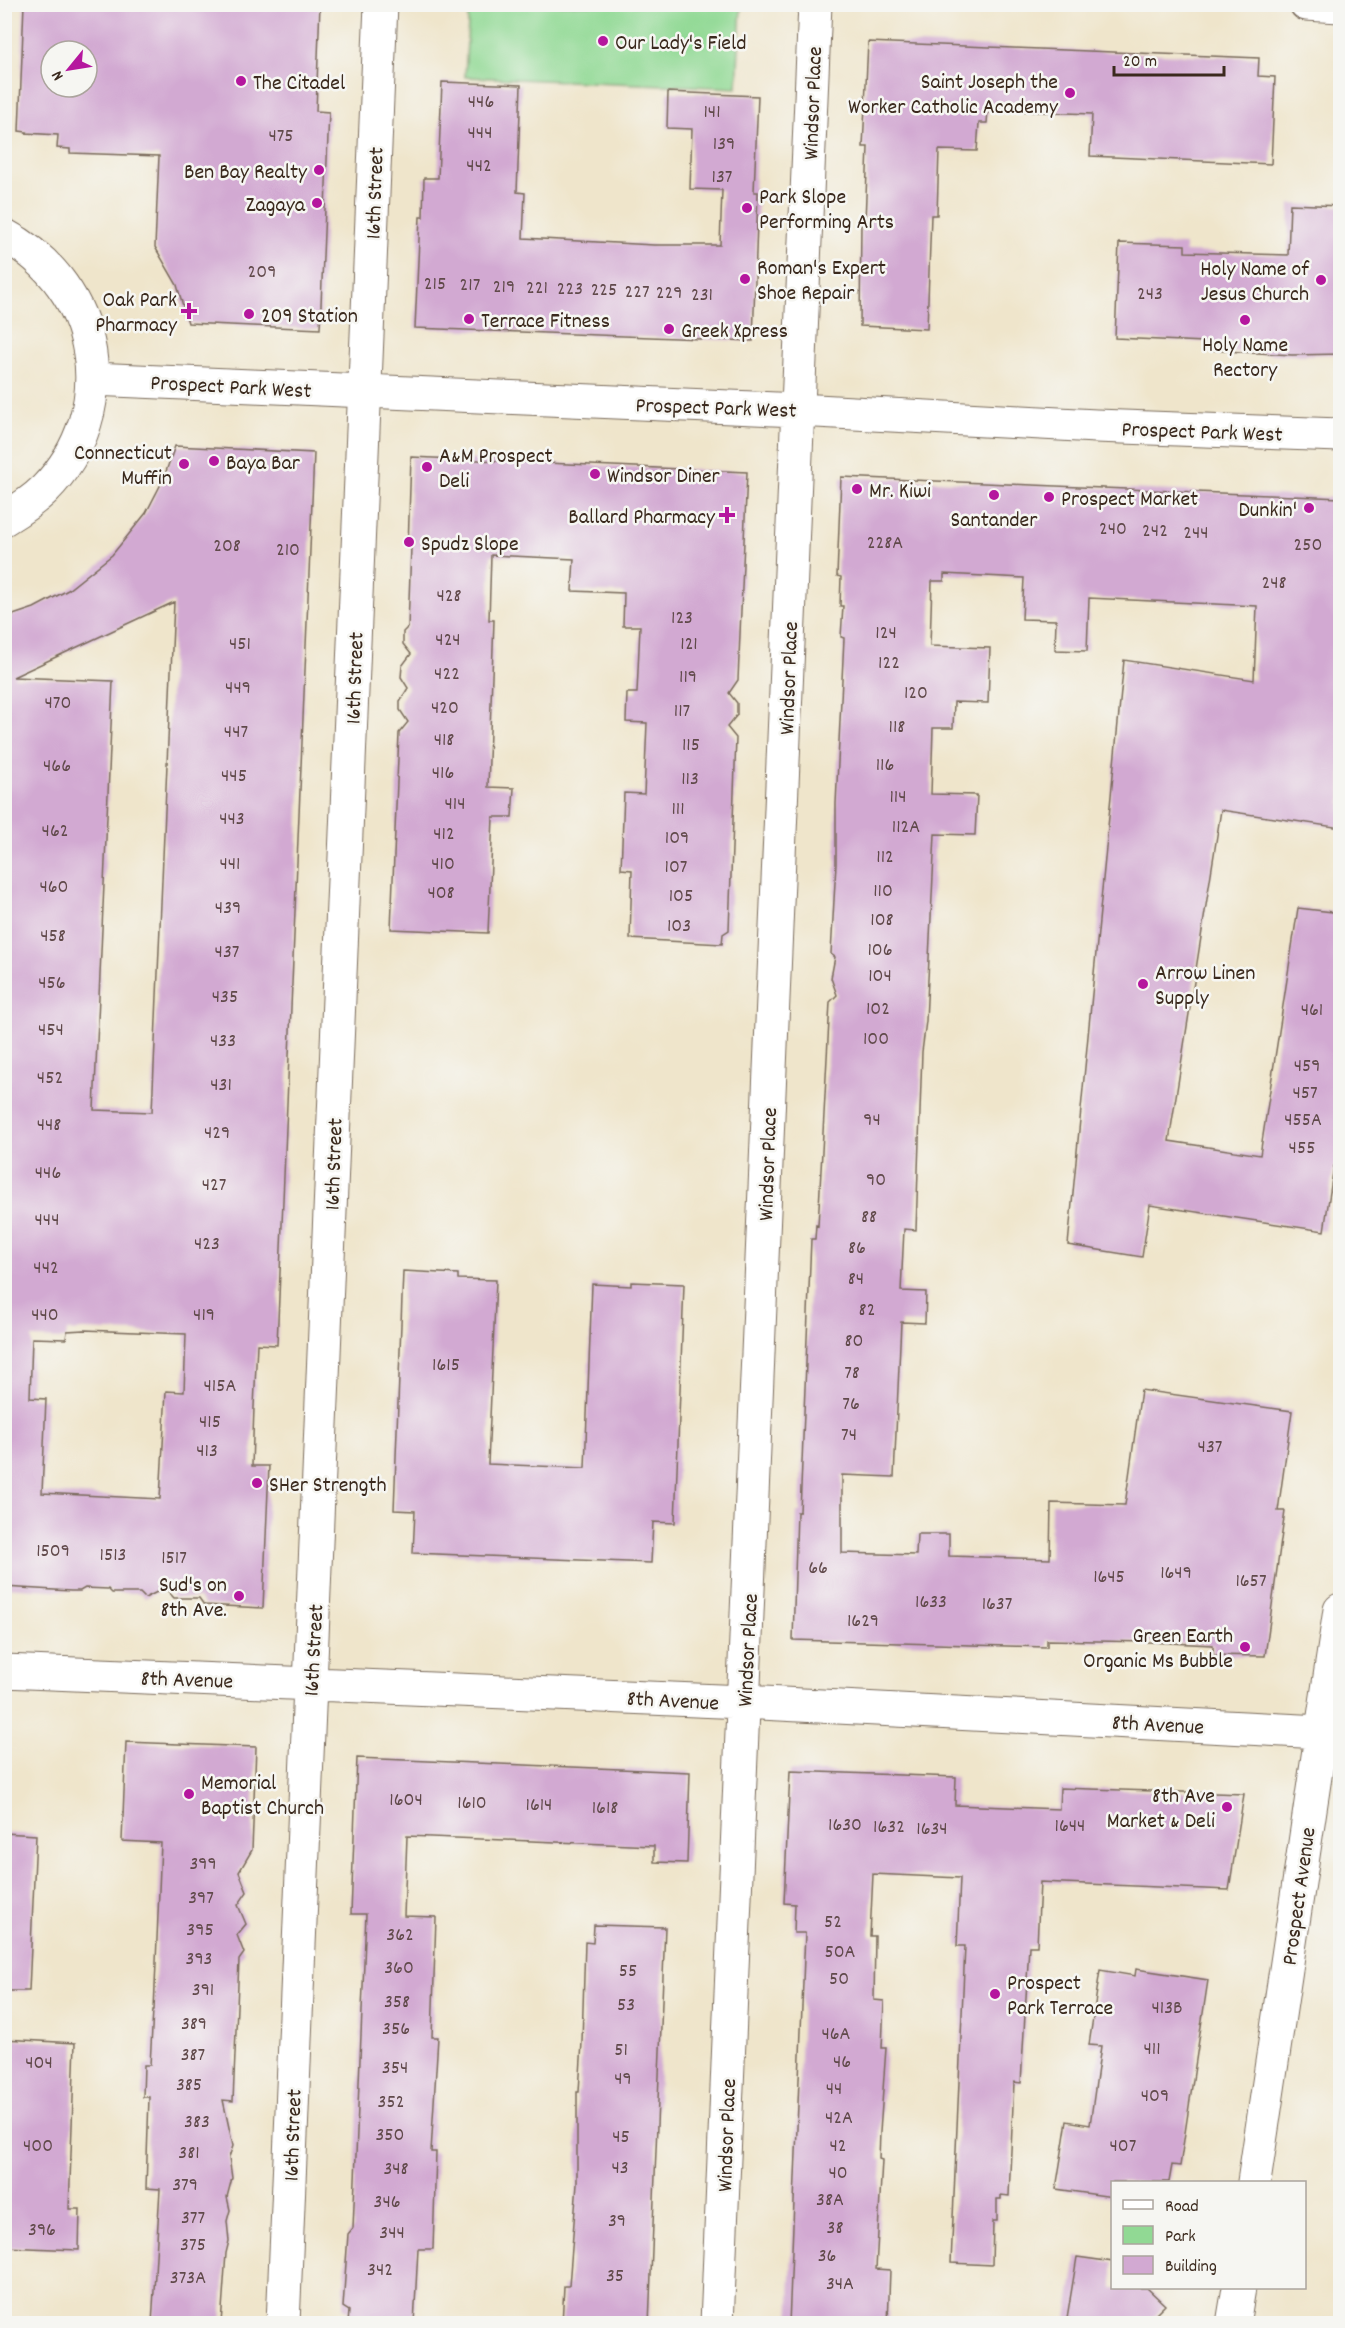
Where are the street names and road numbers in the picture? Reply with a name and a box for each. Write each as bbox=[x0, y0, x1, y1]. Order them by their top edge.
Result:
street label: Windsor Place bbox=[797, 46, 832, 160]
street label: 16th Street bbox=[359, 146, 394, 240]
street label: Prospect Park West bbox=[149, 369, 312, 408]
street label: Prospect Park West bbox=[635, 391, 797, 428]
street label: Prospect Park West bbox=[1121, 415, 1283, 452]
street label: Windsor Place bbox=[773, 621, 808, 735]
street label: 16th Street bbox=[339, 631, 374, 725]
street label: Windsor Place bbox=[752, 1107, 787, 1221]
street label: 16th Street bbox=[318, 1117, 353, 1211]
street label: Windsor Place bbox=[731, 1593, 768, 1708]
street label: 16th Street bbox=[298, 1603, 333, 1697]
street label: 8th Avenue bbox=[140, 1664, 234, 1699]
street label: 8th Avenue bbox=[626, 1685, 720, 1720]
street label: 8th Avenue bbox=[1111, 1709, 1205, 1744]
street label: Prospect Avenue bbox=[1275, 1825, 1326, 1968]
street label: Windsor Place bbox=[711, 2078, 746, 2192]
street label: 16th Street bbox=[277, 2088, 312, 2182]

